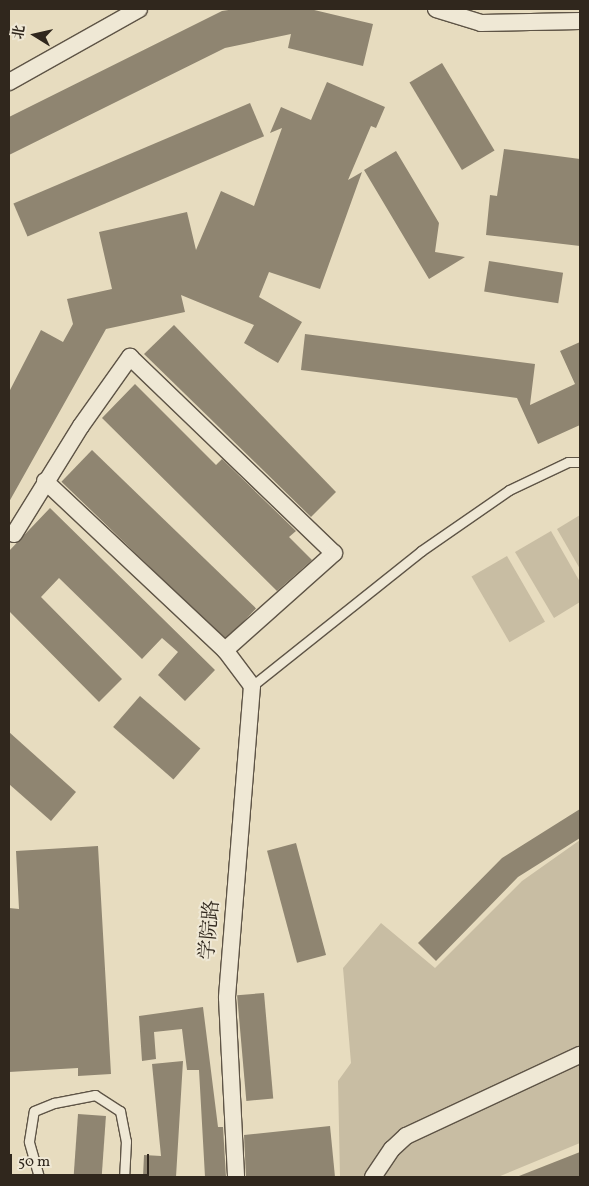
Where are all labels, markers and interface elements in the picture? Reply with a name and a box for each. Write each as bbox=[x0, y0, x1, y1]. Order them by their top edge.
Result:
north arrow bbox=[10, 10, 60, 60]
text: 北 bbox=[9, 24, 30, 41]
street label: 学院路 bbox=[196, 899, 226, 961]
scale bar bbox=[12, 1144, 151, 1176]
text: 50 m bbox=[18, 1152, 50, 1173]

